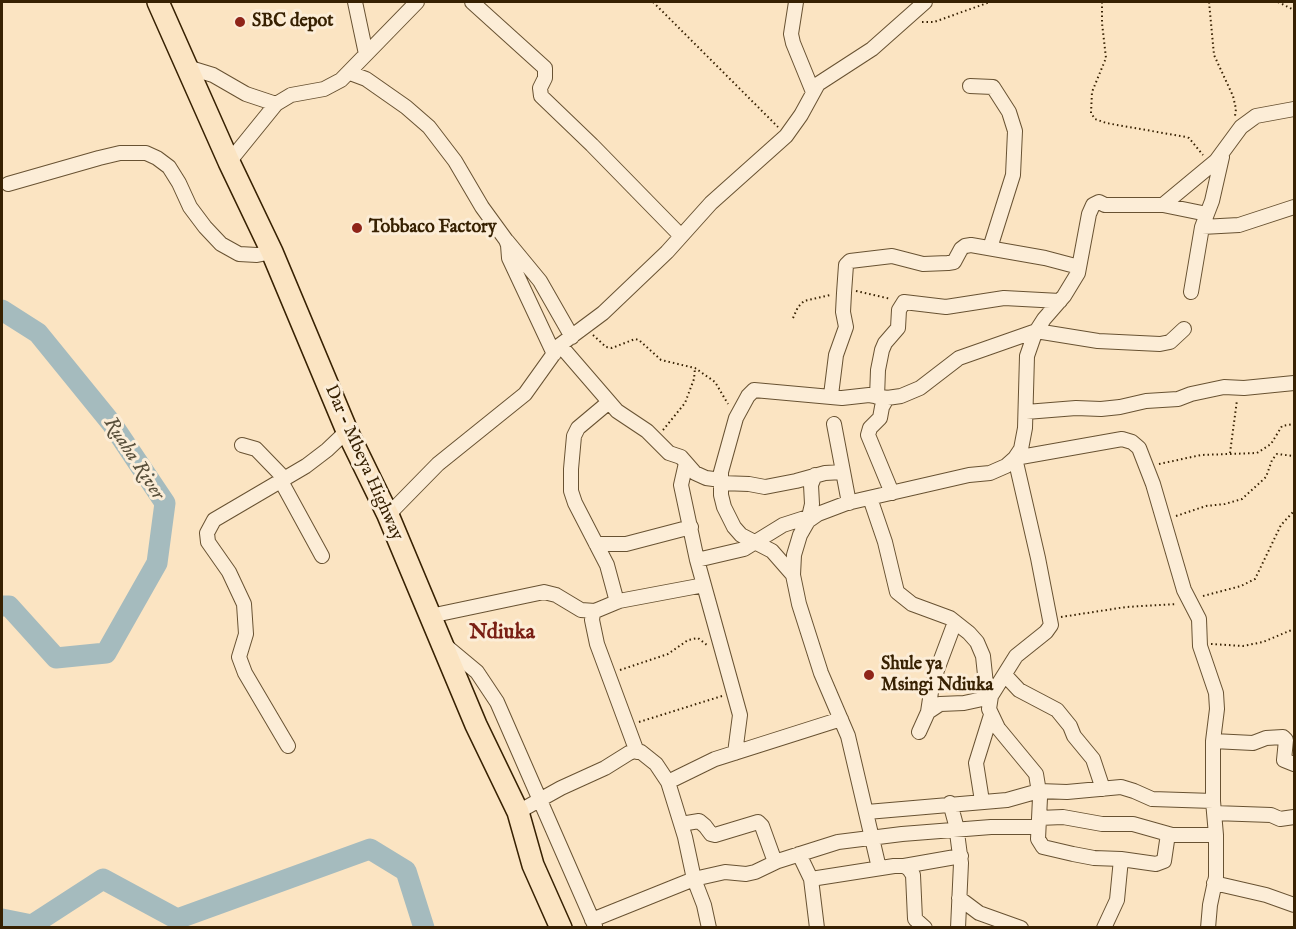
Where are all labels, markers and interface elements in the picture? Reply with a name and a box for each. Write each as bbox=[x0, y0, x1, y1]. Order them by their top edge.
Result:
place label: SBC depot bbox=[252, 11, 333, 33]
marker: SBC depot bbox=[233, 15, 247, 29]
place label: Tobbaco Factory bbox=[369, 217, 496, 239]
marker: Tobbaco Factory bbox=[350, 221, 364, 235]
street label: Dar - Mbeya Highway bbox=[319, 382, 407, 544]
water label: Ruaha River bbox=[97, 413, 169, 505]
district label: Ndiuka bbox=[469, 621, 535, 647]
place label: Shule ya Msingi Ndiuka bbox=[881, 654, 993, 696]
marker: Shule ya Msingi Ndiuka bbox=[862, 668, 876, 682]

